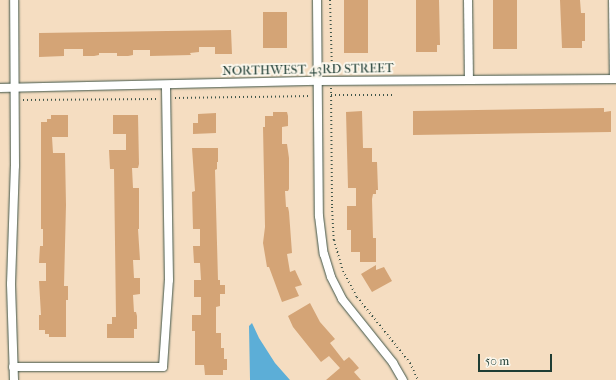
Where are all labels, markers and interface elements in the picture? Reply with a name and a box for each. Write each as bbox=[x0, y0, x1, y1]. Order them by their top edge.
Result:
street label: NORTHWEST 43RD STREET bbox=[222, 61, 394, 79]
scale bar bbox=[480, 346, 554, 372]
text: 50 m bbox=[485, 354, 509, 368]

